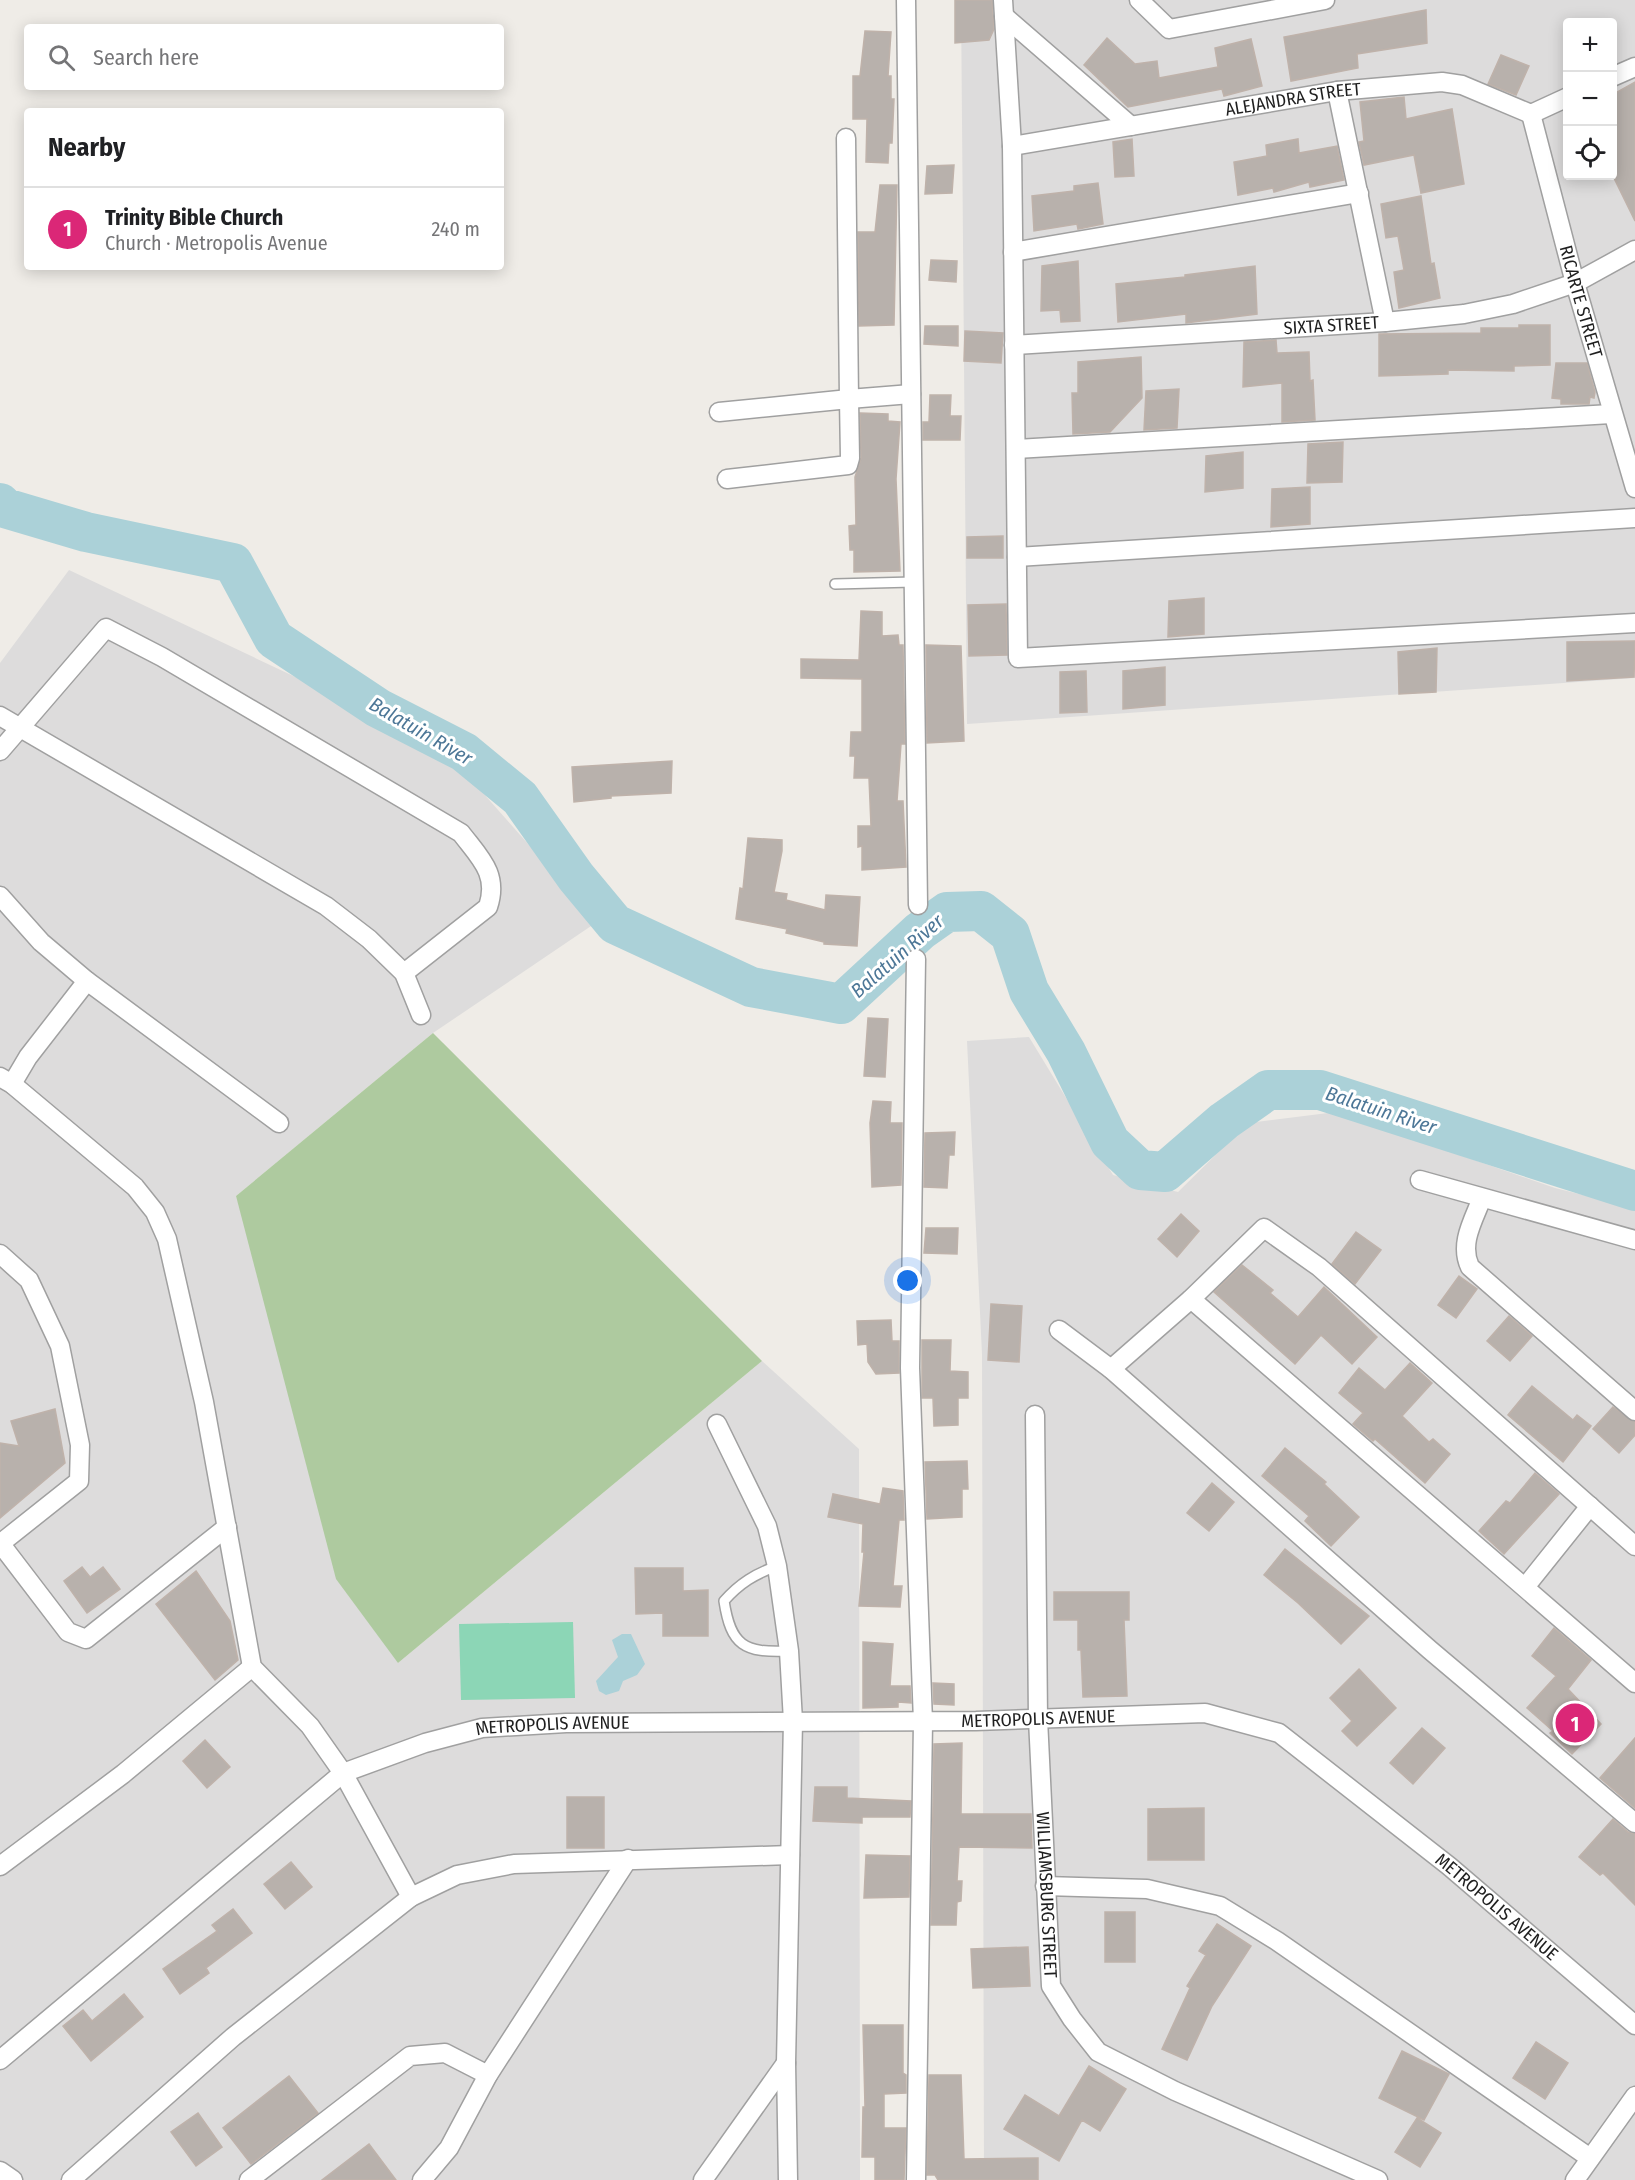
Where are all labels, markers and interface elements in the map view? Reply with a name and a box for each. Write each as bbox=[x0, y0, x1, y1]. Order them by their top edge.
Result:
map controls bbox=[1563, 18, 1617, 180]
button: + bbox=[1563, 18, 1617, 72]
search box bbox=[24, 24, 504, 90]
icon: search bbox=[45, 41, 78, 74]
text: Search here bbox=[93, 44, 199, 71]
button: − bbox=[1563, 72, 1617, 126]
street label: ALEJANDRA STREET bbox=[1224, 78, 1362, 121]
button: locate bbox=[1563, 126, 1617, 180]
text: Nearby bbox=[48, 132, 125, 163]
text: Trinity Bible Church bbox=[105, 204, 283, 231]
text: 1 bbox=[63, 217, 72, 241]
text: 240 m bbox=[431, 217, 480, 241]
text: Church · Metropolis Avenue bbox=[105, 231, 328, 255]
street label: RICARTE STREET bbox=[1555, 243, 1607, 361]
street label: SIXTA STREET bbox=[1283, 311, 1380, 339]
water label: Balatuin River bbox=[365, 692, 478, 771]
water label: Balatuin River bbox=[846, 909, 949, 1003]
water label: Balatuin River bbox=[1323, 1081, 1440, 1140]
your location bbox=[893, 1266, 922, 1295]
pin: 1 bbox=[1556, 1700, 1594, 1746]
street label: METROPOLIS AVENUE bbox=[961, 1705, 1116, 1732]
street label: METROPOLIS AVENUE bbox=[473, 1712, 629, 1740]
street label: WILLIAMSBURG STREET bbox=[1032, 1811, 1062, 1979]
street label: METROPOLIS AVENUE bbox=[1431, 1849, 1562, 1965]

